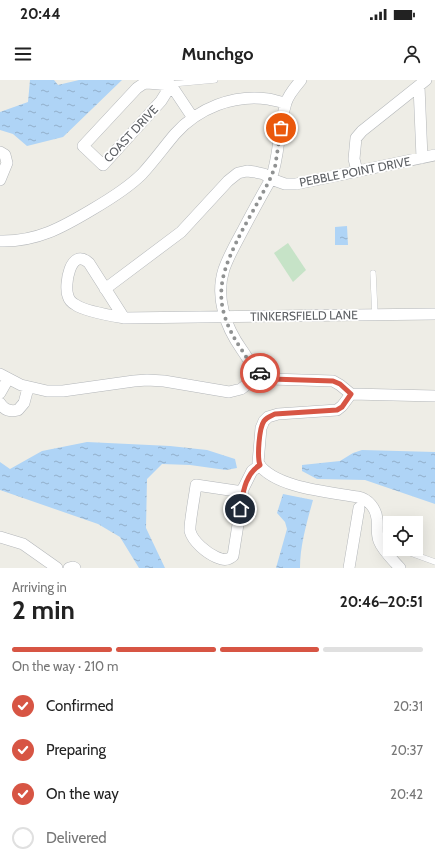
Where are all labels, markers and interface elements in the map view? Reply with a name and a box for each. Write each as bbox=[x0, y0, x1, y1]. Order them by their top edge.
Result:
text: 20:44 bbox=[20, 5, 61, 23]
icon: menu bbox=[12, 43, 34, 65]
text: Munchgo bbox=[182, 43, 253, 65]
icon: person bbox=[401, 43, 423, 65]
street label: COAST DRIVE bbox=[100, 102, 161, 165]
pin bbox=[264, 111, 298, 145]
icon: bag bbox=[270, 117, 292, 139]
street label: PEBBLE POINT DRIVE bbox=[298, 153, 412, 190]
street label: TINKERSFIELD LANE bbox=[250, 307, 358, 324]
courier bbox=[240, 353, 280, 393]
icon: car bbox=[249, 362, 271, 384]
pin bbox=[223, 492, 257, 526]
icon: home bbox=[229, 498, 251, 520]
map controls bbox=[383, 516, 423, 556]
button: locate bbox=[383, 516, 423, 556]
text: Arriving in bbox=[12, 579, 67, 595]
text: 20:46–20:51 bbox=[340, 593, 423, 611]
text: 2 min bbox=[12, 594, 75, 626]
text: On the way · 210 m bbox=[12, 658, 118, 674]
icon: check bbox=[12, 695, 34, 717]
text: Confirmed bbox=[46, 697, 114, 715]
text: 20:31 bbox=[393, 698, 423, 714]
icon: check bbox=[12, 739, 34, 761]
text: Preparing bbox=[46, 741, 106, 759]
text: 20:37 bbox=[391, 742, 423, 758]
icon: check bbox=[12, 783, 34, 805]
text: On the way bbox=[46, 785, 119, 803]
text: 20:42 bbox=[390, 786, 423, 802]
text: Delivered bbox=[46, 829, 107, 847]

